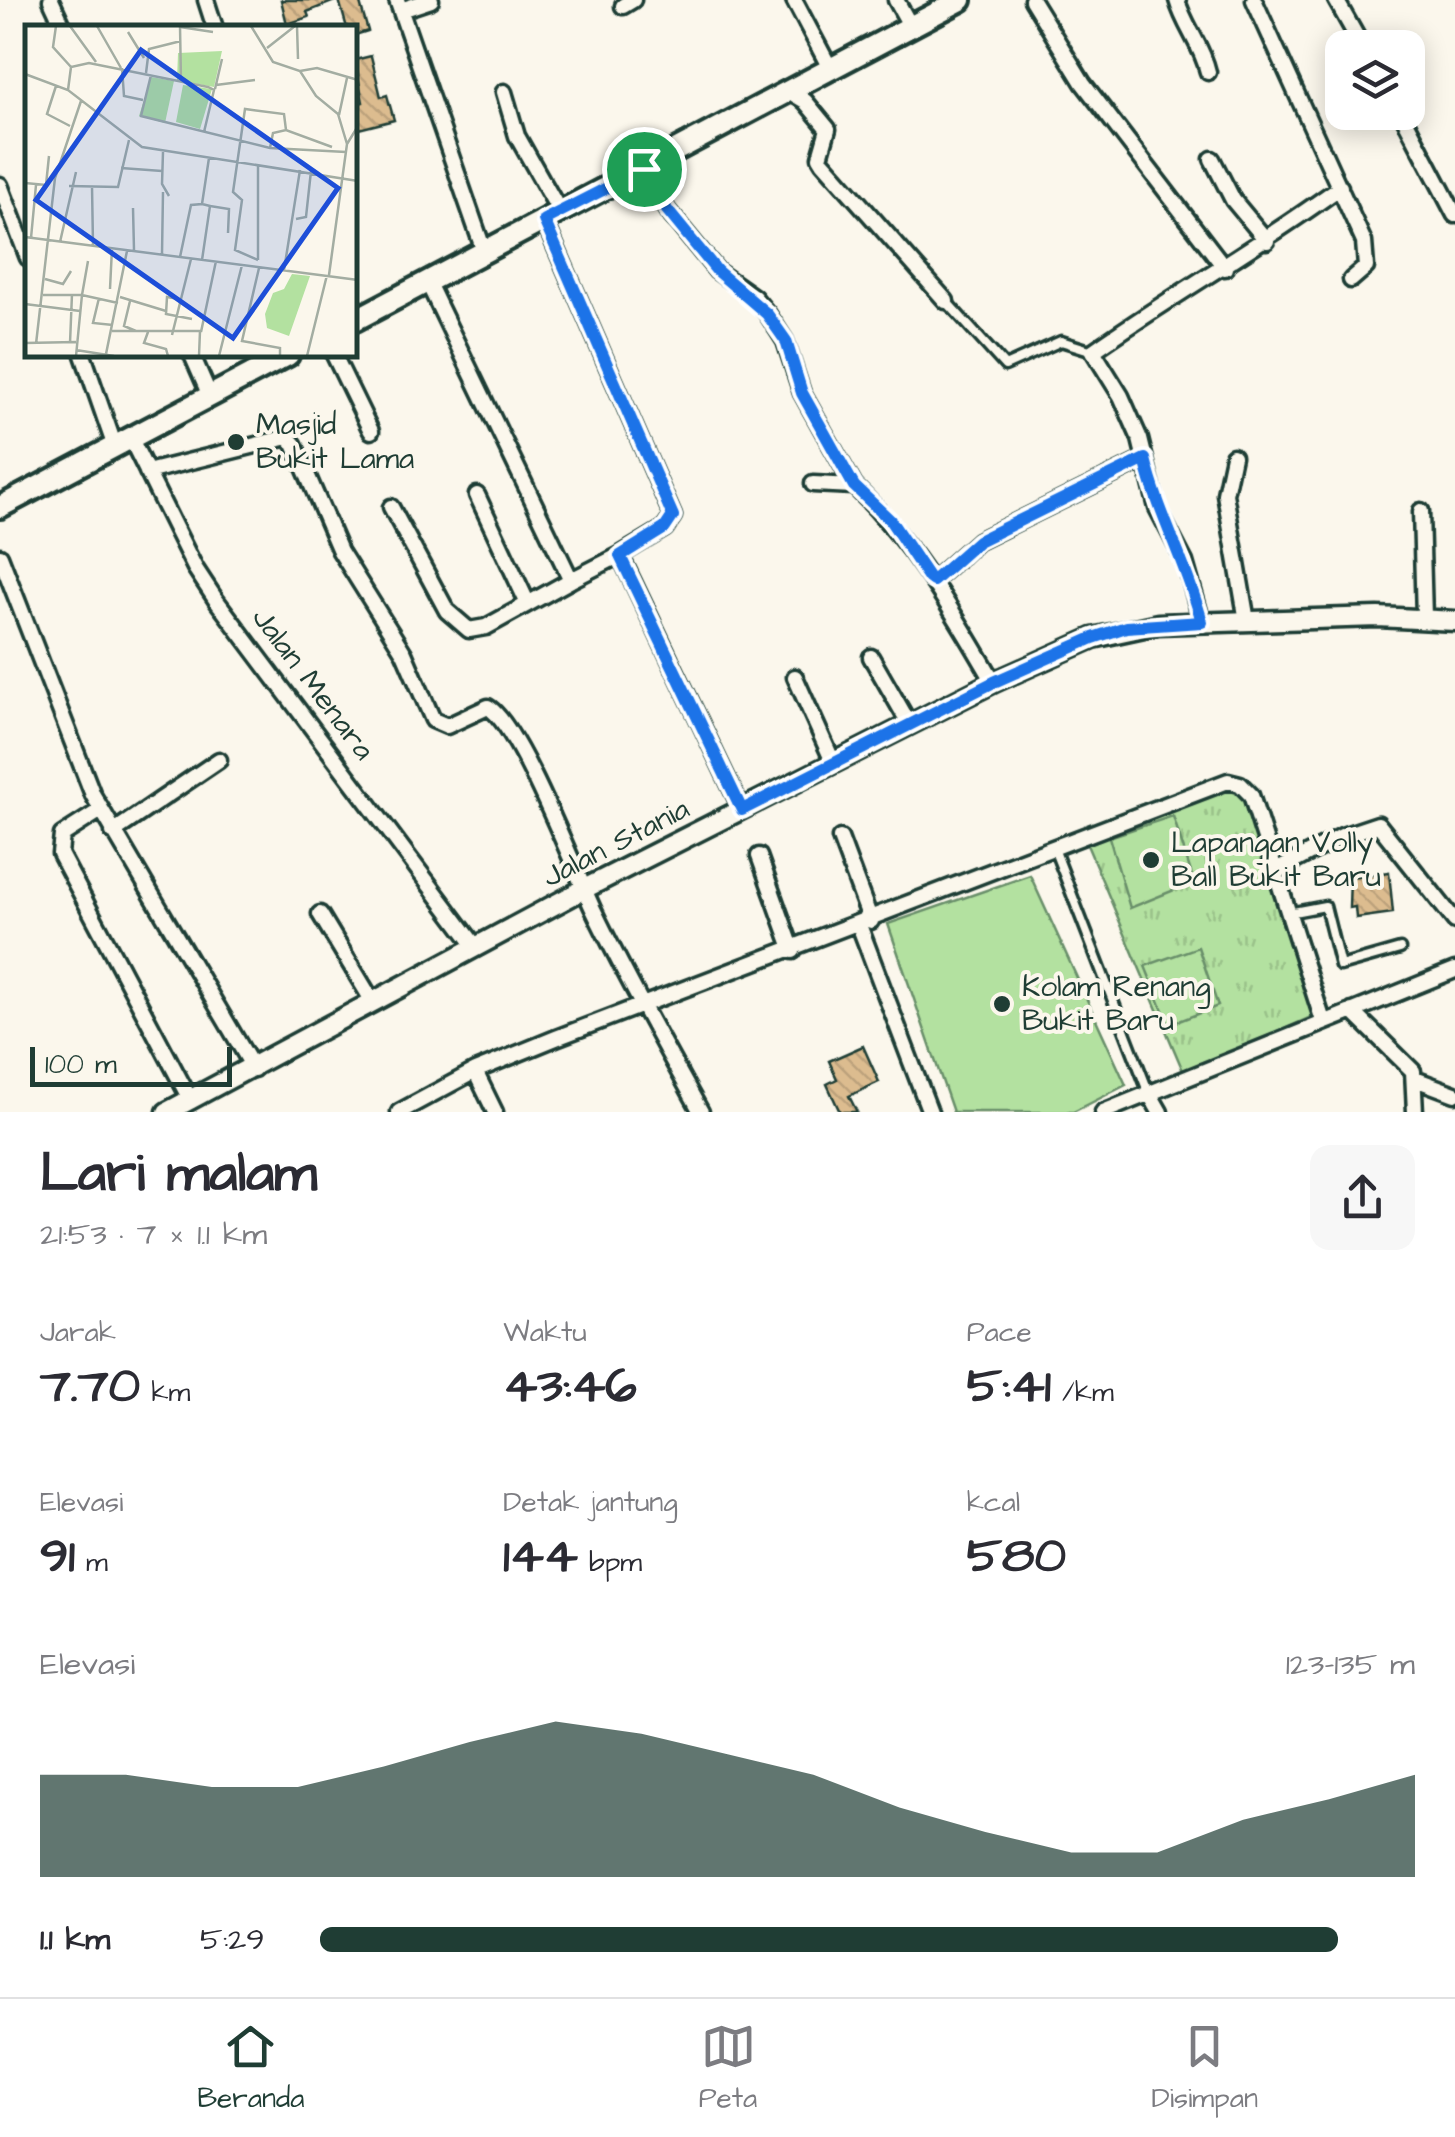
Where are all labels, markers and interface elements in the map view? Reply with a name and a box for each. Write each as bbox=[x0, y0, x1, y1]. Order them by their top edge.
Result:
inset map bbox=[25, 25, 358, 358]
map controls bbox=[1325, 30, 1425, 130]
button: layers bbox=[1325, 30, 1425, 130]
pin bbox=[602, 127, 687, 212]
icon: arrive bbox=[617, 142, 672, 197]
place label: Masjid Bukit Lama bbox=[256, 404, 414, 480]
marker: Masjid Bukit Lama bbox=[225, 431, 247, 453]
street label: Jalan Menara bbox=[242, 599, 384, 769]
street label: Jalan Stania bbox=[535, 788, 697, 898]
place label: Lapangan Volly Ball Bukit Baru bbox=[1171, 822, 1381, 898]
marker: Lapangan Volly Ball Bukit Baru bbox=[1140, 849, 1162, 871]
place label: Kolam Renang Bukit Baru bbox=[1022, 966, 1211, 1042]
marker: Kolam Renang Bukit Baru bbox=[991, 993, 1013, 1015]
scale bar bbox=[30, 1042, 232, 1086]
text: 100 m bbox=[45, 1045, 117, 1084]
text: Lari malam bbox=[40, 1136, 317, 1212]
button: share bbox=[1310, 1145, 1415, 1250]
text: 21:53 · 7 × 1.1 km bbox=[40, 1212, 267, 1257]
text: Jarak bbox=[40, 1313, 116, 1352]
text: Waktu bbox=[503, 1313, 587, 1352]
text: Pace bbox=[967, 1313, 1032, 1352]
text: 7.70 bbox=[40, 1352, 140, 1421]
text: 43:46 bbox=[503, 1352, 637, 1421]
text: 5:41 bbox=[967, 1352, 1051, 1421]
text: km bbox=[140, 1373, 190, 1412]
text: /km bbox=[1051, 1373, 1114, 1412]
text: Elevasi bbox=[40, 1483, 123, 1522]
text: Detak jantung bbox=[503, 1483, 678, 1522]
text: kcal bbox=[967, 1483, 1020, 1522]
text: 91 bbox=[40, 1522, 75, 1591]
text: 144 bbox=[503, 1522, 578, 1591]
text: 580 bbox=[967, 1522, 1066, 1591]
text: m bbox=[75, 1543, 108, 1582]
text: bpm bbox=[578, 1543, 642, 1582]
text: Elevasi bbox=[40, 1642, 135, 1687]
text: 123–135 m bbox=[1286, 1642, 1415, 1687]
text: 1.1 km bbox=[40, 1917, 110, 1962]
text: 5:29 bbox=[200, 1917, 265, 1962]
tab: Beranda bbox=[197, 2019, 304, 2118]
tab: Peta bbox=[699, 2019, 757, 2118]
tab: Disimpan bbox=[1152, 2019, 1258, 2118]

